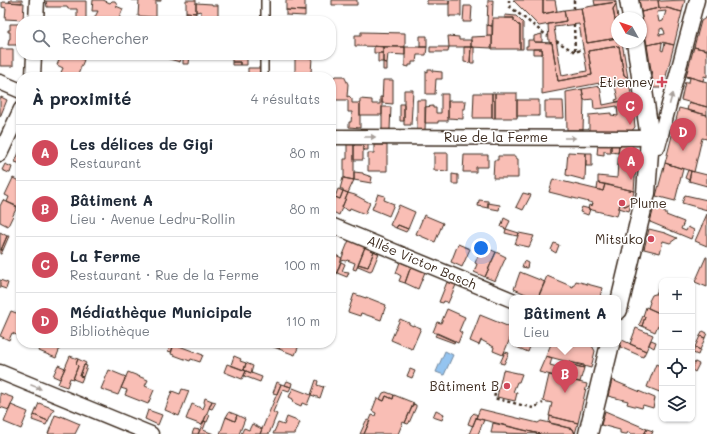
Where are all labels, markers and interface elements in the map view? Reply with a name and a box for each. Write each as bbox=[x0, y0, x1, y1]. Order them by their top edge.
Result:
north arrow bbox=[611, 12, 647, 48]
search box bbox=[16, 16, 336, 60]
icon: search bbox=[30, 27, 52, 49]
text: Rechercher bbox=[62, 28, 149, 48]
place label: Etienney bbox=[600, 73, 654, 90]
marker: Etienney bbox=[657, 77, 667, 87]
text: À proximité bbox=[32, 87, 131, 109]
text: 4 résultats bbox=[251, 90, 320, 107]
pin: C bbox=[617, 92, 643, 125]
one-way arrow bbox=[668, 93, 674, 105]
pin: D bbox=[670, 118, 696, 151]
street label: Rue de la Ferme bbox=[444, 128, 548, 145]
text: Les délices de Gigi bbox=[70, 134, 214, 154]
one-way arrow bbox=[364, 134, 377, 140]
one-way arrow bbox=[564, 135, 577, 141]
text: A bbox=[40, 144, 50, 161]
text: 80 m bbox=[290, 144, 320, 161]
pin: A bbox=[618, 147, 644, 180]
text: Restaurant bbox=[70, 154, 141, 171]
text: Bâtiment A bbox=[70, 190, 153, 210]
place label: Plume bbox=[630, 194, 667, 211]
marker: Plume bbox=[617, 198, 627, 208]
text: B bbox=[41, 200, 49, 217]
text: 80 m bbox=[290, 200, 320, 217]
text: Lieu · Avenue Ledru-Rollin bbox=[70, 210, 235, 227]
place label: Mitsuko bbox=[595, 230, 643, 247]
street label: Allée Victor Basch bbox=[365, 231, 480, 292]
marker: Mitsuko bbox=[646, 234, 656, 244]
your location bbox=[471, 238, 491, 258]
text: La Ferme bbox=[70, 246, 141, 266]
text: C bbox=[40, 256, 50, 273]
text: 100 m bbox=[284, 256, 320, 273]
text: Restaurant · Rue de la Ferme bbox=[70, 266, 259, 283]
map controls bbox=[659, 278, 695, 422]
button: + bbox=[659, 278, 695, 314]
popup bbox=[509, 295, 621, 347]
text: Médiathèque Municipale bbox=[70, 302, 252, 322]
text: Bâtiment A bbox=[523, 303, 607, 323]
text: D bbox=[40, 312, 50, 329]
text: 110 m bbox=[286, 312, 320, 329]
button: − bbox=[659, 314, 695, 350]
text: Bibliothèque bbox=[70, 322, 150, 339]
text: Lieu bbox=[523, 323, 549, 340]
button: locate bbox=[659, 350, 695, 386]
pin: B bbox=[552, 360, 578, 393]
place label: Bâtiment B bbox=[430, 377, 499, 394]
marker: Bâtiment B bbox=[502, 381, 512, 391]
one-way arrow bbox=[31, 384, 43, 390]
button: layers bbox=[659, 386, 695, 422]

